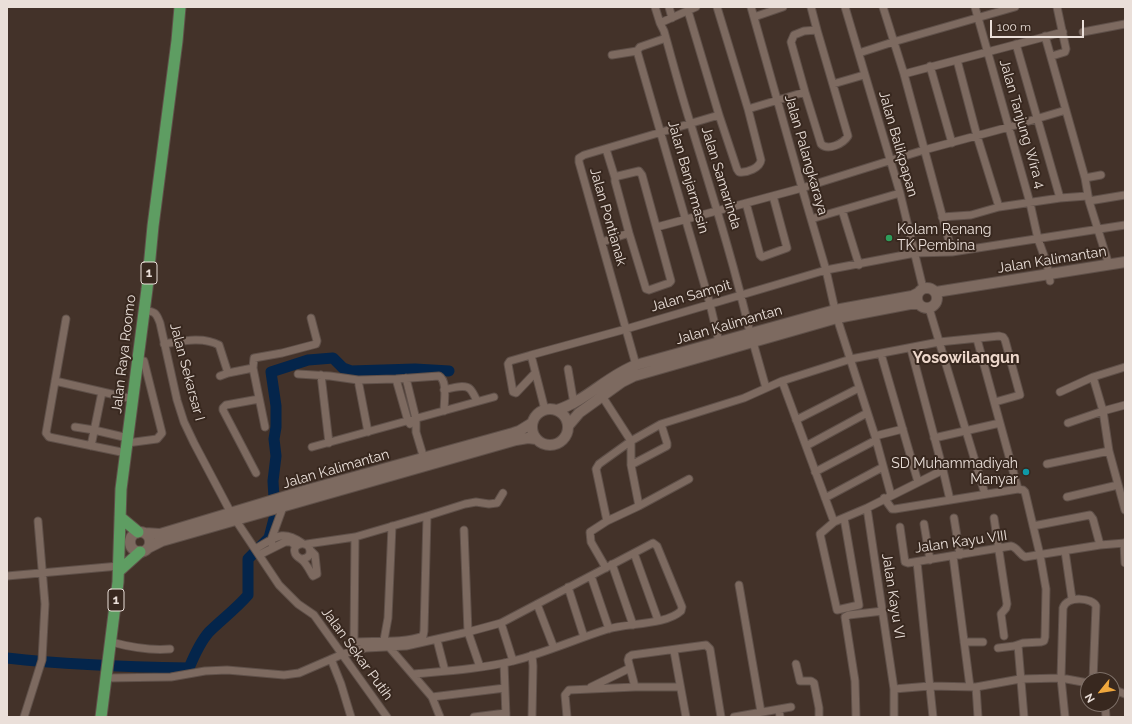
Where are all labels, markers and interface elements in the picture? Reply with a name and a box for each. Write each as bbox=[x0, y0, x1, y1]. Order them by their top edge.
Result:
scale bar bbox=[992, 12, 1086, 38]
text: 100 m bbox=[997, 20, 1031, 34]
street label: Jalan Tanjung Wira 4 bbox=[996, 57, 1048, 191]
street label: Jalan Balikpapan bbox=[875, 89, 921, 199]
street label: Jalan Palangkaraya bbox=[781, 93, 831, 217]
street label: Jalan Banjarmasin bbox=[664, 119, 712, 235]
street label: Jalan Samarinda bbox=[697, 125, 745, 231]
street label: Jalan Pontianak bbox=[586, 166, 630, 268]
place label: Kolam Renang TK Pembina bbox=[897, 222, 992, 254]
marker: Kolam Renang TK Pembina bbox=[884, 233, 894, 243]
street label: Jalan Kalimantan bbox=[996, 243, 1108, 277]
road number: 1 bbox=[141, 262, 157, 284]
street label: Jalan Sampit bbox=[649, 277, 733, 315]
street label: Jalan Raya Roomo bbox=[108, 294, 140, 414]
street label: Jalan Kalimantan bbox=[674, 302, 784, 348]
street label: Jalan Sekarsar I bbox=[166, 321, 208, 423]
district label: Yosowilangun bbox=[912, 348, 1020, 368]
street label: Jalan Kalimantan bbox=[281, 446, 391, 492]
place label: SD Muhammadiyah Manyar bbox=[891, 456, 1018, 488]
marker: SD Muhammadiyah Manyar bbox=[1021, 467, 1031, 477]
street label: Jalan Kayu VIII bbox=[914, 527, 1008, 557]
street label: Jalan Kayu VI bbox=[878, 552, 908, 640]
road number: 1 bbox=[108, 589, 124, 611]
street label: Jalan Sekar Putih bbox=[318, 604, 396, 704]
north arrow bbox=[1080, 672, 1120, 712]
text: N bbox=[1082, 691, 1098, 705]

